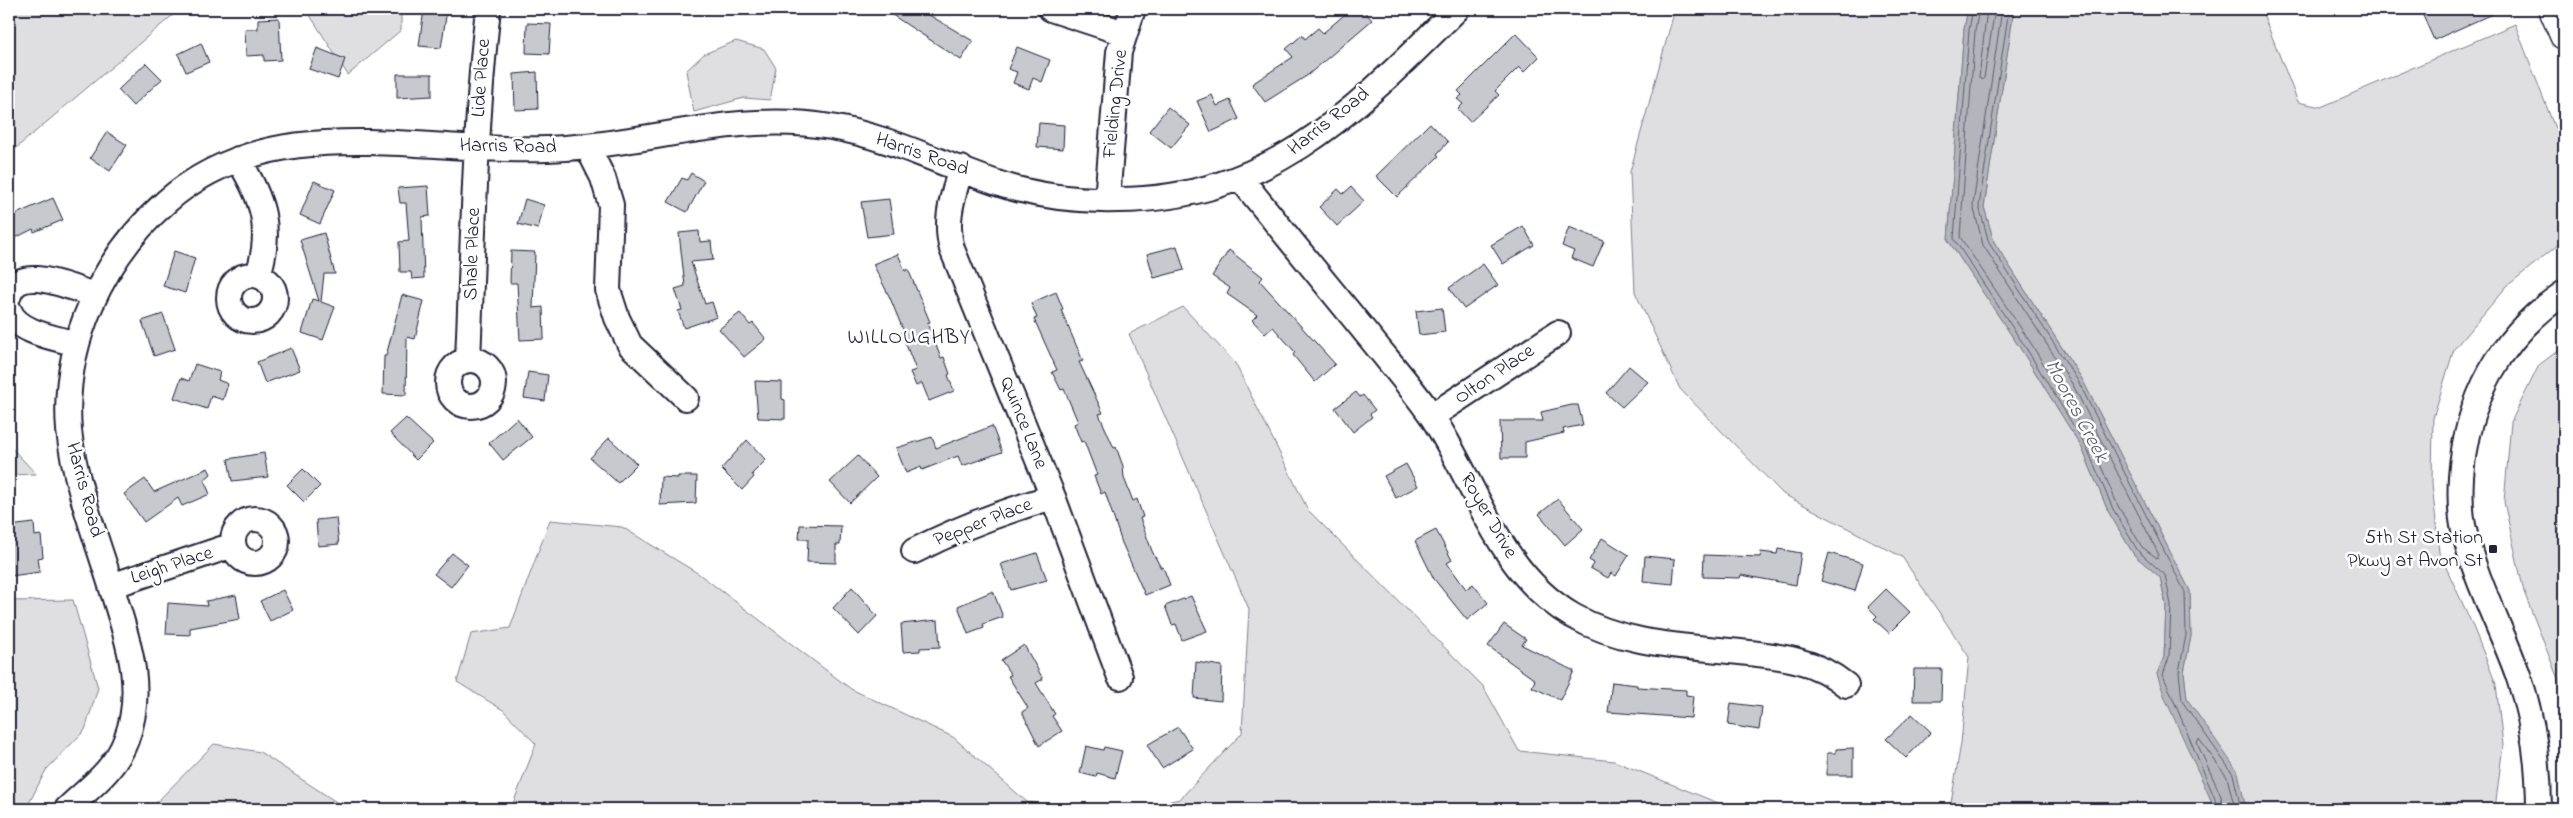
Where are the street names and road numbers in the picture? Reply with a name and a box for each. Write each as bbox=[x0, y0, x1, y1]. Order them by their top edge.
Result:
street label: Lide Place bbox=[465, 38, 499, 118]
street label: Fielding Drive bbox=[1096, 48, 1137, 161]
street label: Harris Road bbox=[1282, 81, 1376, 163]
street label: Harris Road bbox=[871, 125, 973, 185]
street label: Harris Road bbox=[459, 132, 557, 162]
street label: Shale Place bbox=[457, 207, 489, 301]
street label: Olton Place bbox=[1449, 338, 1541, 412]
street label: Quince Lane bbox=[991, 372, 1055, 474]
street label: Harris Road bbox=[57, 439, 111, 541]
street label: Royer Drive bbox=[1452, 468, 1524, 564]
street label: Pepper Place bbox=[929, 491, 1037, 555]
street label: Leigh Place bbox=[127, 539, 217, 594]

